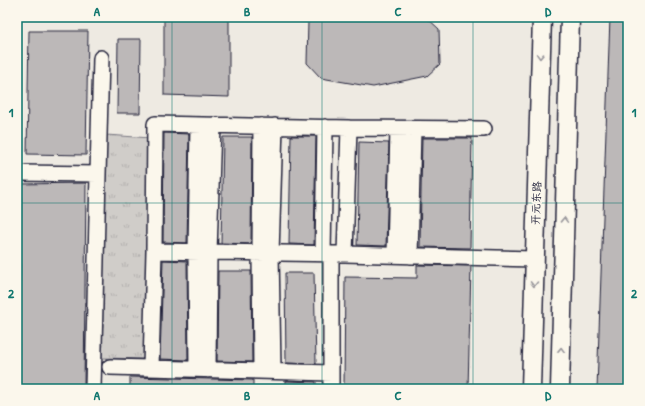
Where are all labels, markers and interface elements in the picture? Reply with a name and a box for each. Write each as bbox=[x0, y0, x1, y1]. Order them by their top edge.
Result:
text: A bbox=[94, 2, 101, 20]
text: B bbox=[244, 2, 251, 20]
text: C bbox=[394, 2, 402, 20]
text: D bbox=[545, 2, 552, 20]
one-way arrow bbox=[536, 53, 545, 59]
text: 1 bbox=[9, 103, 14, 121]
text: 1 bbox=[632, 103, 637, 121]
street label: 开元东路 bbox=[528, 181, 544, 225]
one-way arrow bbox=[560, 217, 569, 223]
one-way arrow bbox=[530, 281, 538, 287]
text: 2 bbox=[8, 284, 15, 302]
text: 2 bbox=[631, 284, 638, 302]
one-way arrow bbox=[557, 347, 565, 353]
text: A bbox=[94, 386, 101, 404]
text: B bbox=[244, 386, 251, 404]
text: C bbox=[394, 386, 402, 404]
text: D bbox=[545, 386, 552, 404]

